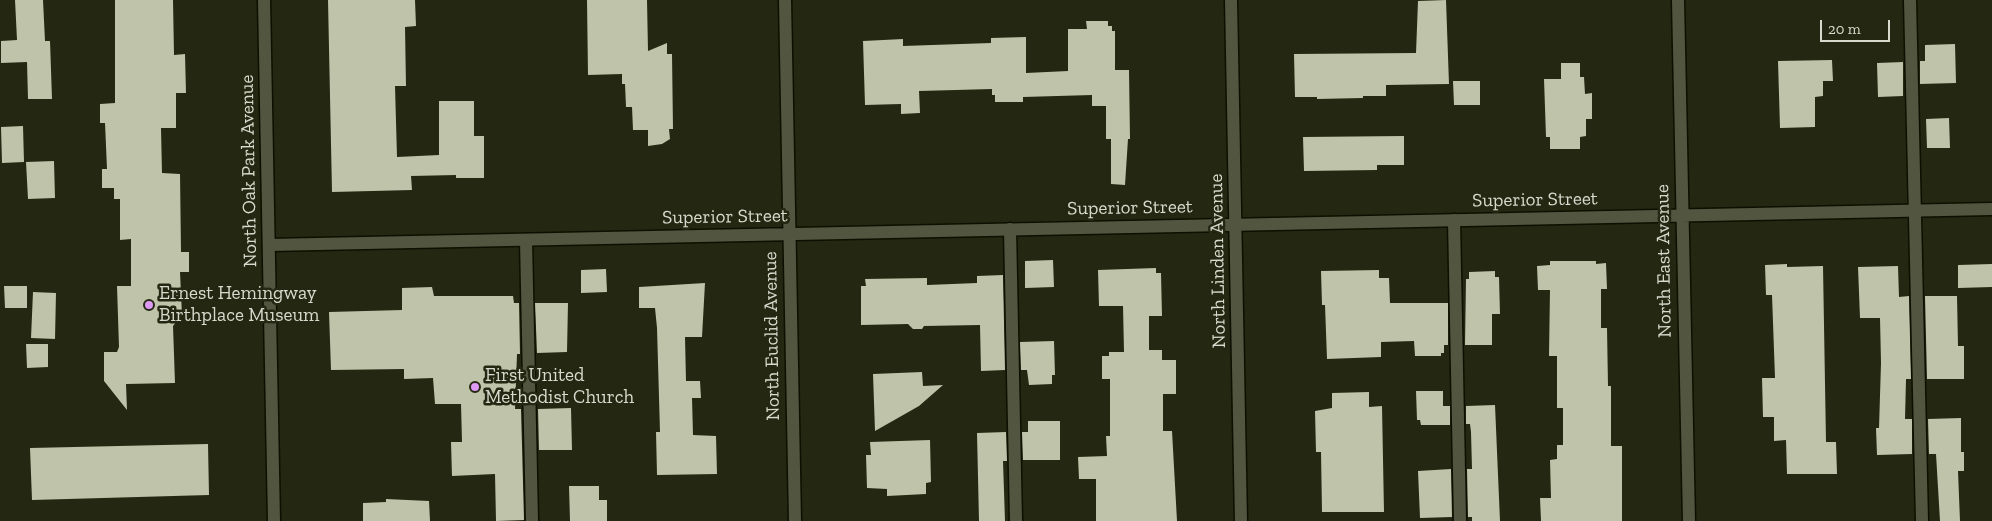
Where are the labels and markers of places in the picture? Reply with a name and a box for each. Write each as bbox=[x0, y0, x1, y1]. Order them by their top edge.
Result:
place label: Ernest Hemingway Birthplace Museum bbox=[159, 283, 320, 327]
marker: Ernest Hemingway Birthplace Museum bbox=[143, 299, 155, 311]
place label: First United Methodist Church bbox=[485, 365, 634, 409]
marker: First United Methodist Church bbox=[469, 381, 481, 393]

